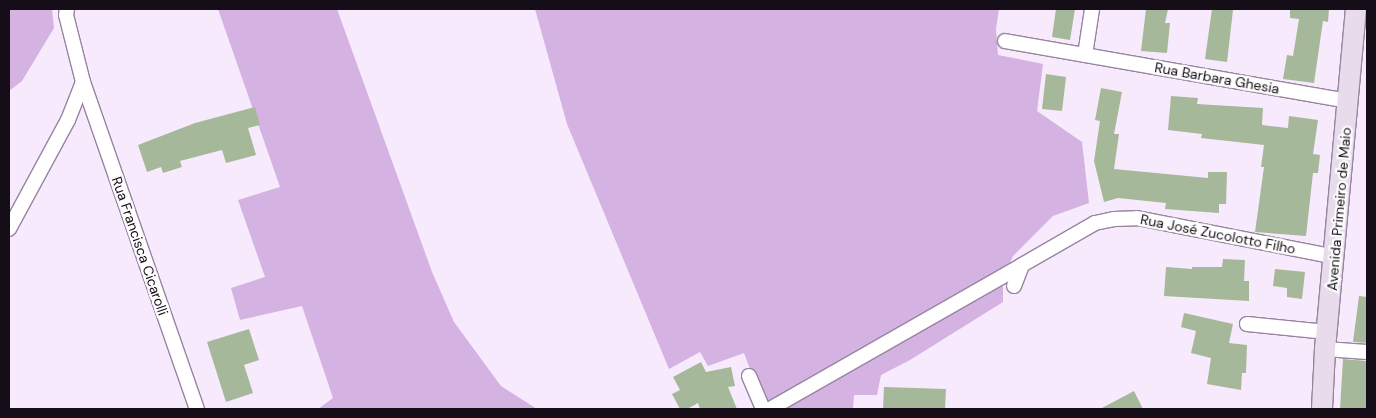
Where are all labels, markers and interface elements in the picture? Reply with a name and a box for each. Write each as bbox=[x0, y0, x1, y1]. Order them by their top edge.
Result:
street label: Rua Barbara Ghesia bbox=[1153, 59, 1281, 97]
street label: Avenida Primeiro de Maio bbox=[1323, 127, 1355, 291]
street label: Rua Francisca Cicarolli bbox=[108, 174, 172, 318]
street label: Rua José Zucolotto Filho bbox=[1139, 211, 1297, 257]

